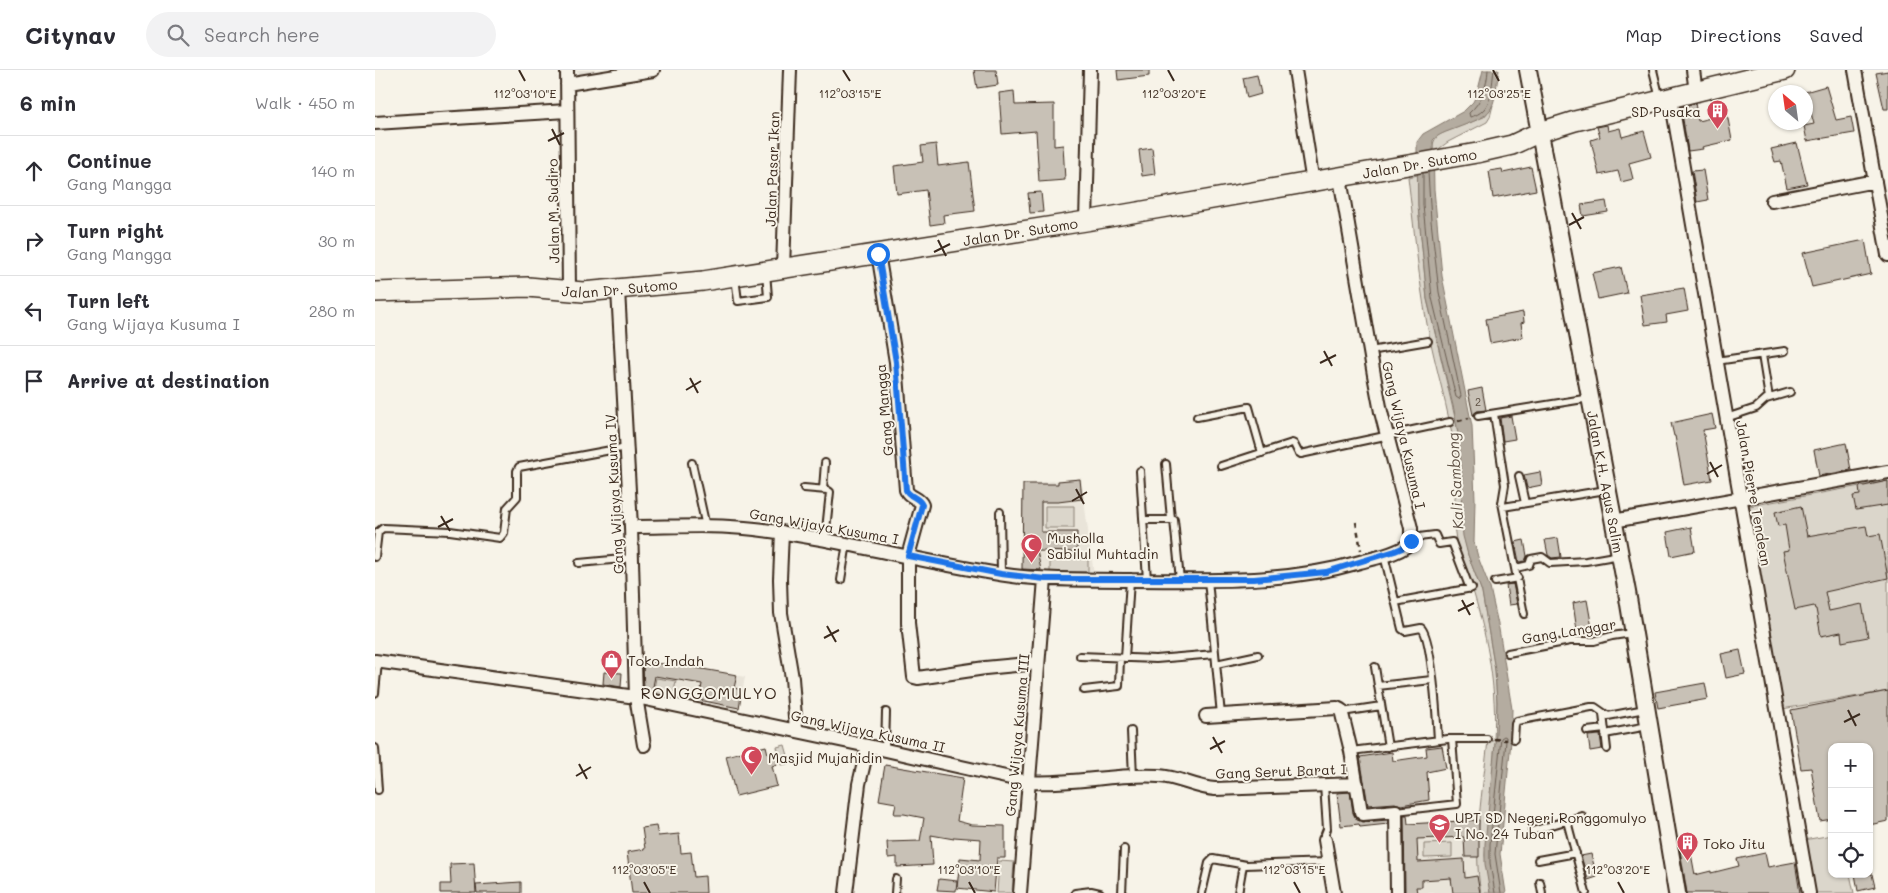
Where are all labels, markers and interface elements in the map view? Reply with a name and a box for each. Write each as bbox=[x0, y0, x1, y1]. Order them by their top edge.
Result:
search box bbox=[146, 12, 496, 57]
text: Citynav bbox=[25, 19, 116, 50]
icon: search bbox=[164, 21, 192, 49]
text: Search here bbox=[204, 22, 320, 47]
text: Map bbox=[1625, 23, 1662, 47]
text: Directions bbox=[1690, 23, 1782, 47]
text: Saved bbox=[1810, 23, 1863, 47]
text: 112°03'10"E bbox=[493, 85, 557, 101]
text: 112°03'15"E bbox=[819, 85, 881, 101]
text: 112°03'20"E bbox=[1142, 85, 1206, 101]
text: 112°03'25"E bbox=[1467, 85, 1531, 101]
north arrow bbox=[1768, 85, 1813, 130]
text: 6 min bbox=[20, 89, 76, 116]
text: Walk · 450 m bbox=[255, 92, 355, 113]
building icon: SD Pusaka bbox=[1705, 99, 1729, 130]
place label: SD Pusaka bbox=[1631, 102, 1701, 121]
street label: Jalan Pasar Ikan bbox=[760, 111, 784, 227]
street label: Jalan Dr. Sutomo bbox=[1361, 144, 1478, 182]
text: Continue bbox=[67, 148, 152, 173]
icon: ahead bbox=[20, 157, 48, 185]
street label: Jalan M. Sudiro bbox=[543, 158, 563, 264]
text: 140 m bbox=[311, 160, 355, 181]
text: Gang Mangga bbox=[67, 173, 172, 194]
street label: Jalan Dr. Sutomo bbox=[962, 213, 1079, 250]
text: Turn right bbox=[67, 218, 164, 243]
icon: right bbox=[20, 227, 48, 255]
text: 30 m bbox=[318, 230, 355, 251]
text: Gang Mangga bbox=[67, 243, 172, 264]
route start bbox=[867, 243, 890, 266]
street label: Jalan Dr. Sutomo bbox=[561, 274, 678, 302]
text: Turn left bbox=[67, 288, 150, 313]
icon: left bbox=[20, 297, 48, 325]
text: 280 m bbox=[309, 300, 355, 321]
text: Gang Wijaya Kusuma I bbox=[67, 313, 240, 334]
street label: Gang Wijaya Kusuma I bbox=[1378, 359, 1430, 511]
street label: Gang Mangga bbox=[871, 363, 897, 457]
icon: arrive bbox=[20, 367, 48, 395]
text: Arrive at destination bbox=[67, 368, 270, 393]
house number: 2 bbox=[1475, 394, 1481, 409]
street label: Jalan K.H. Agus Salim bbox=[1583, 409, 1629, 554]
street label: Gang Wijaya Kusuma IV bbox=[600, 414, 628, 574]
street label: Jalan Pierre Tendean bbox=[1732, 419, 1776, 567]
water label: Kali Sambong bbox=[1442, 432, 1468, 530]
street label: Gang Wijaya Kusuma I bbox=[748, 504, 900, 548]
place label: Musholla Sabilul Muhtadin bbox=[1047, 528, 1158, 563]
route end bbox=[1400, 530, 1423, 553]
mosque icon: Musholla Sabilul Muhtadin bbox=[1019, 533, 1043, 564]
street label: Gang Langgar bbox=[1520, 614, 1618, 648]
shop icon: Toko Indah bbox=[600, 648, 624, 679]
place label: Toko Indah bbox=[628, 651, 704, 670]
street label: Gang Wijaya Kusuma III bbox=[1000, 653, 1034, 817]
district label: RONGGOMULYO bbox=[640, 682, 778, 703]
street label: Gang Wijaya Kusuma II bbox=[789, 705, 947, 757]
map controls bbox=[1828, 743, 1873, 878]
button: + bbox=[1828, 743, 1873, 788]
mosque icon: Masjid Mujahidin bbox=[740, 745, 764, 776]
place label: Masjid Mujahidin bbox=[768, 748, 882, 767]
street label: Gang Serut Barat I bbox=[1215, 759, 1347, 783]
button: − bbox=[1828, 788, 1873, 833]
place label: UPT SD Negeri Ronggomulyo I No. 24 Tuban bbox=[1455, 808, 1646, 843]
school or university icon: UPT SD Negeri Ronggomulyo I No. 24 Tuban bbox=[1427, 813, 1451, 844]
building icon: Toko Jitu bbox=[1675, 831, 1699, 862]
button: locate bbox=[1828, 833, 1873, 878]
place label: Toko Jitu bbox=[1703, 834, 1765, 853]
text: 112°03'05"E bbox=[612, 861, 676, 877]
text: 112°03'10"E bbox=[937, 861, 1001, 877]
text: 112°03'15"E bbox=[1263, 861, 1325, 877]
text: 112°03'20"E bbox=[1586, 861, 1650, 877]

